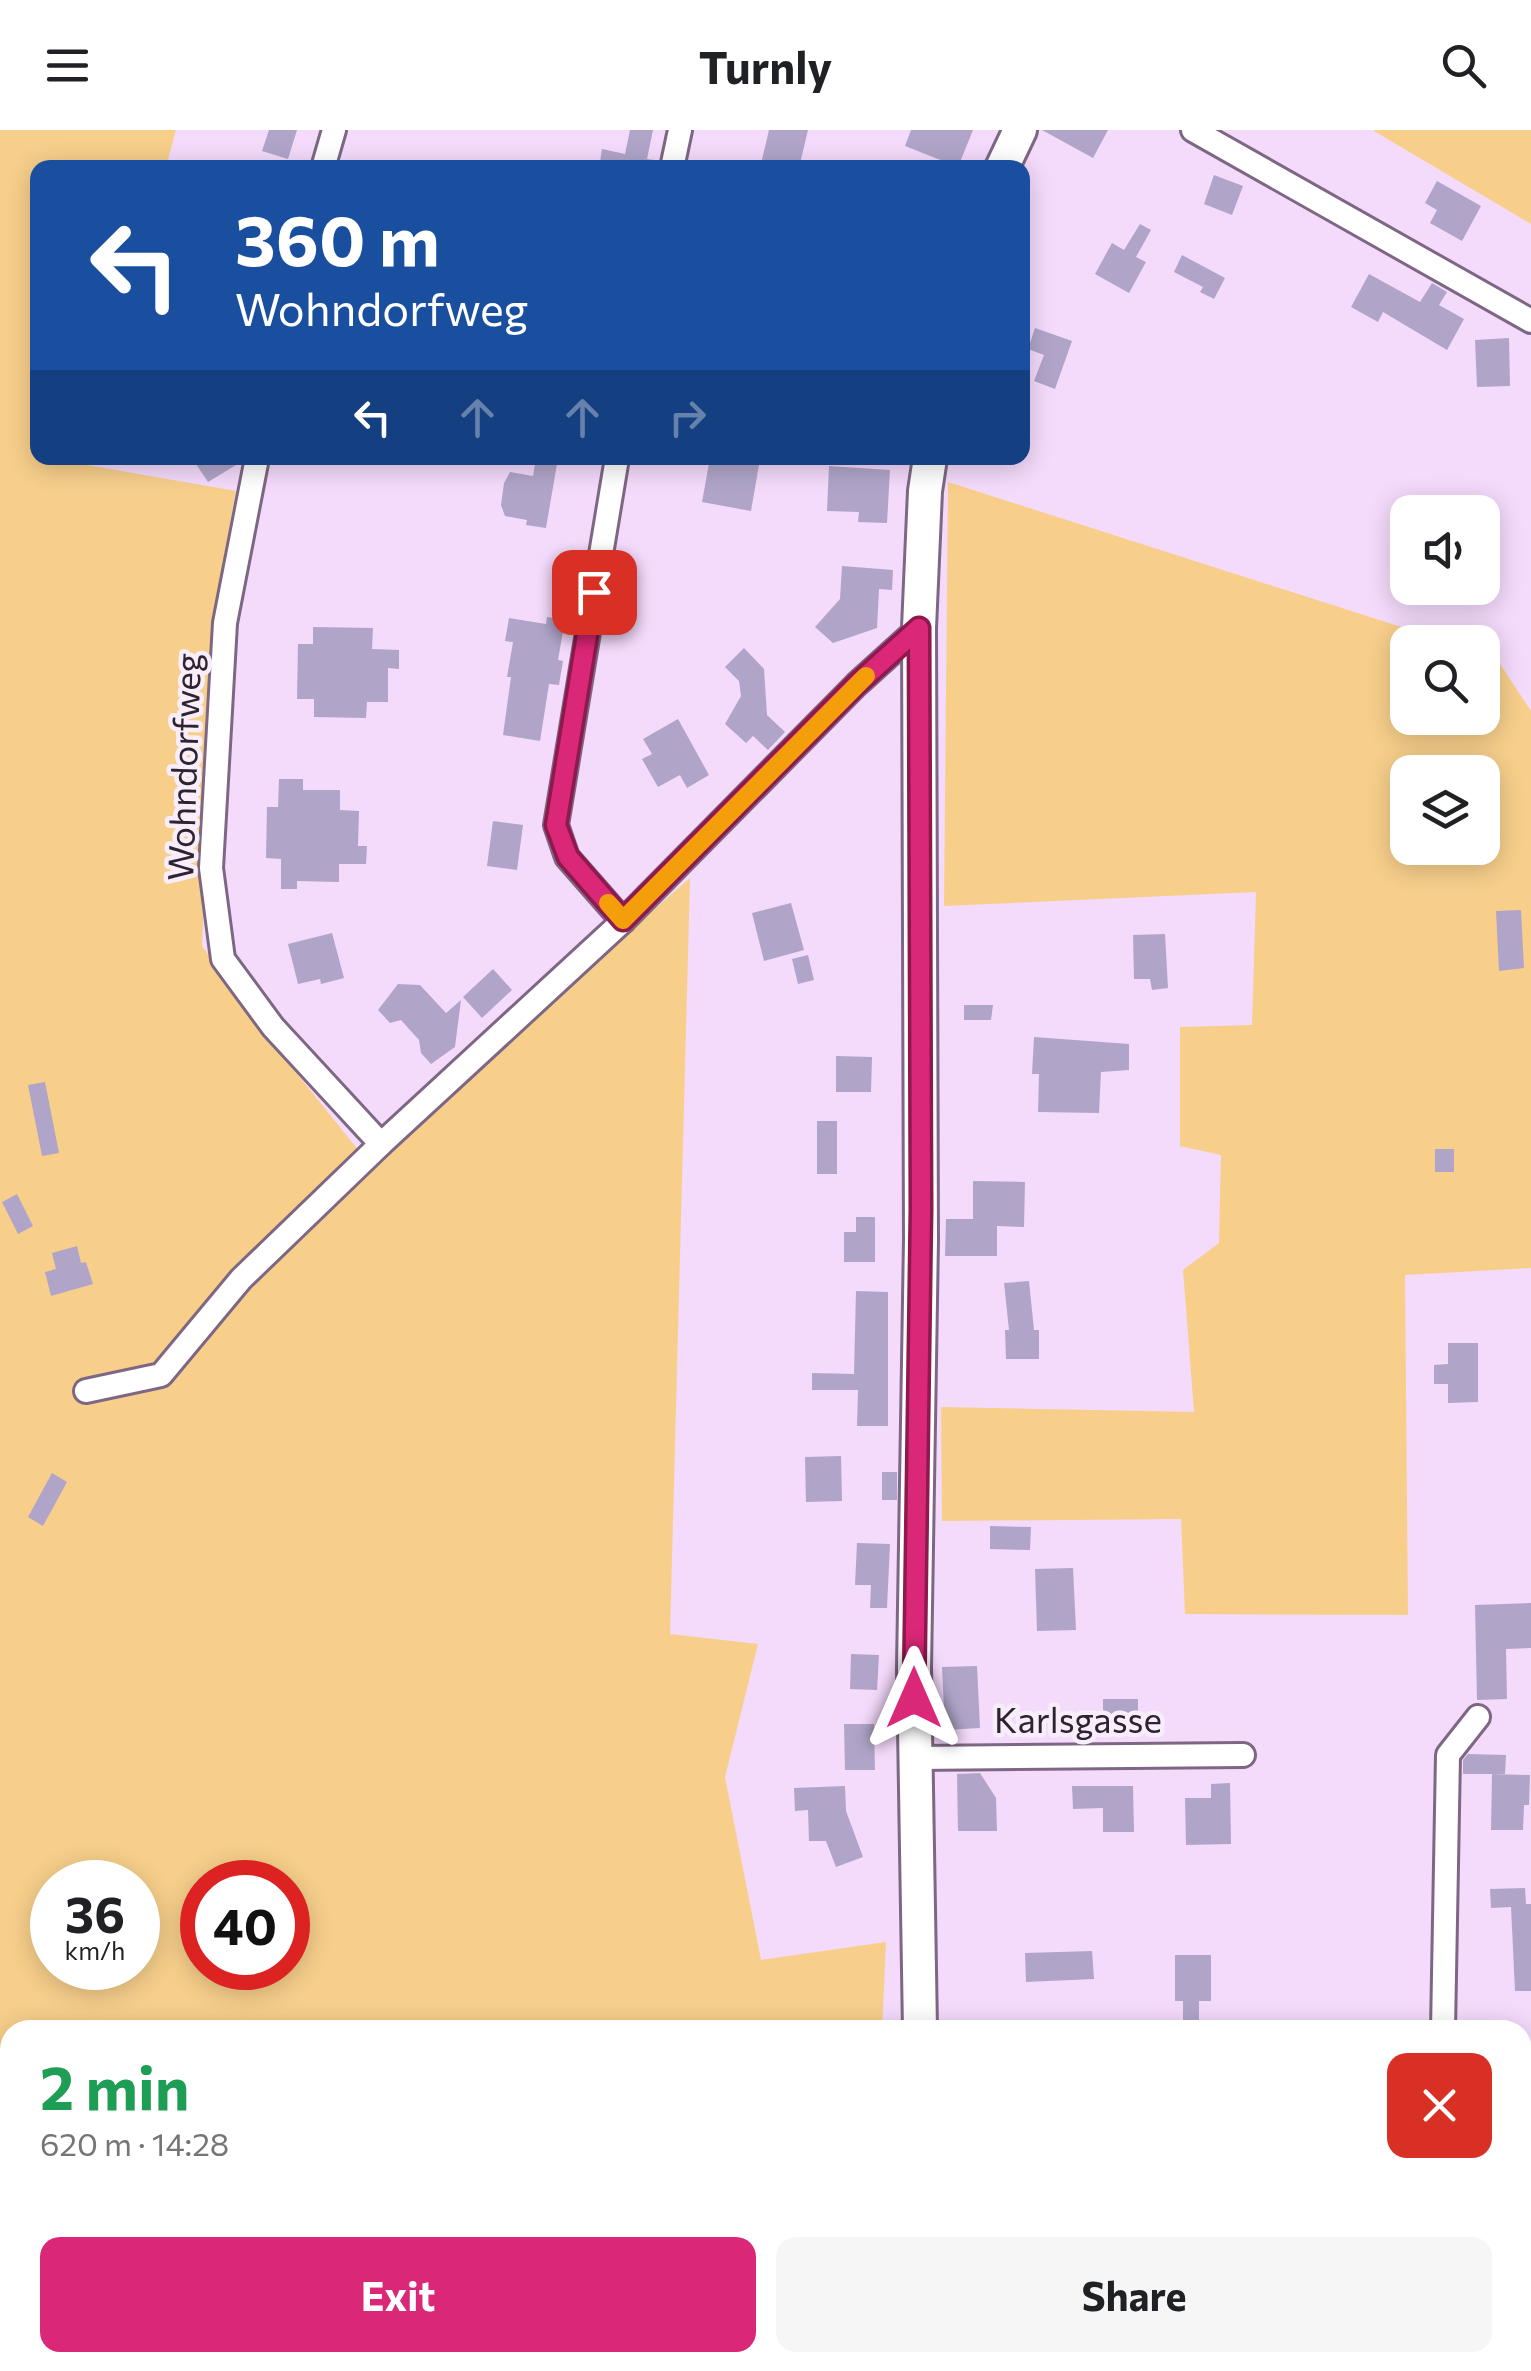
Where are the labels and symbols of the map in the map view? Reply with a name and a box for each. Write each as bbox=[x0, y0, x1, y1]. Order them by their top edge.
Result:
pin bbox=[552, 550, 637, 635]
street label: Wohndorfweg bbox=[157, 652, 208, 882]
position arrow bbox=[862, 1646, 966, 1750]
street label: Karlsgasse bbox=[994, 1697, 1162, 1740]
speed limit sign: 40 bbox=[180, 1860, 310, 1990]

